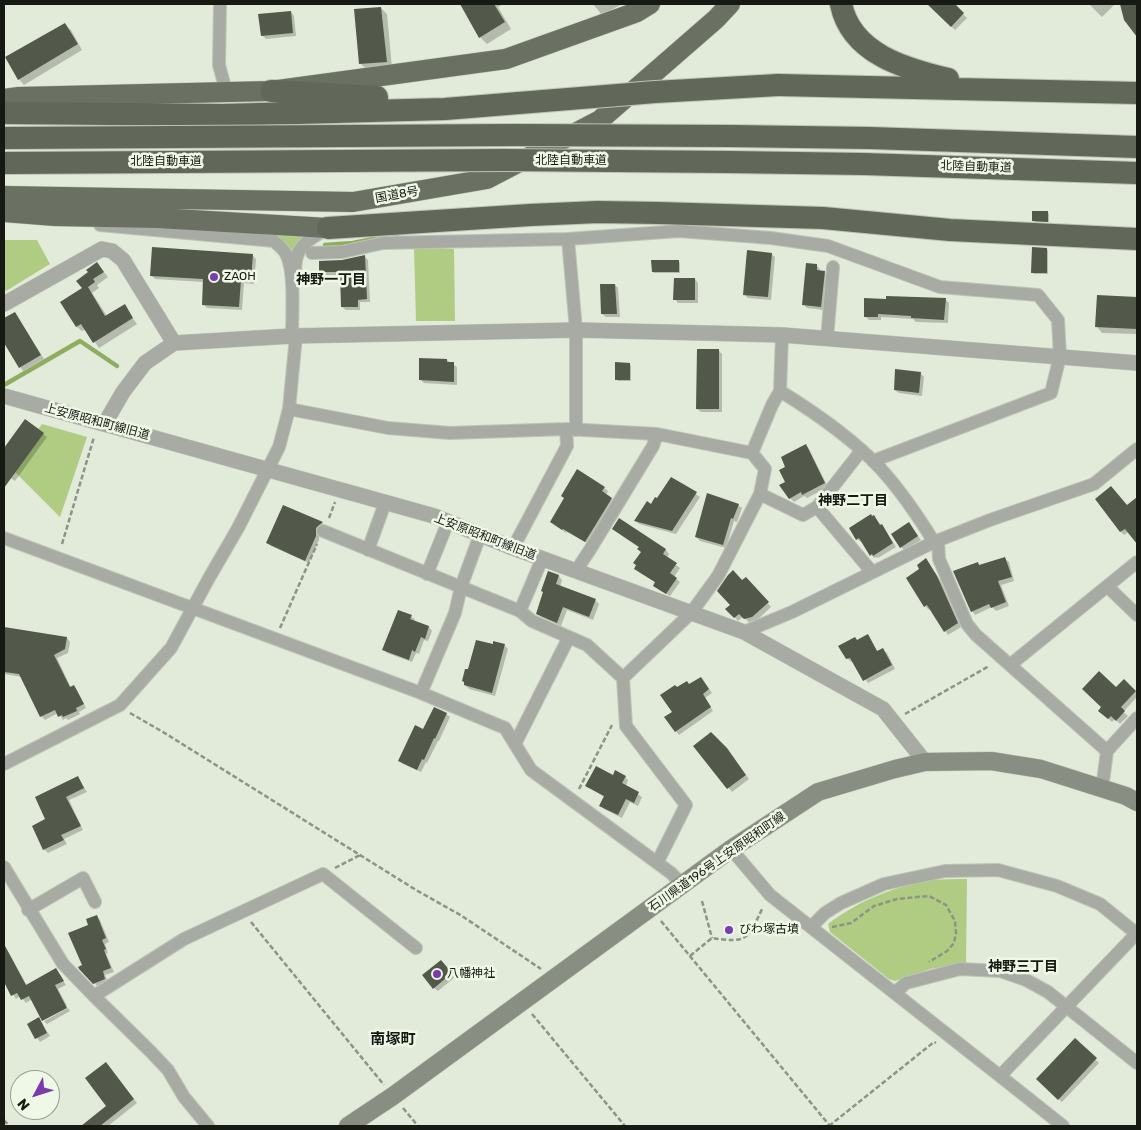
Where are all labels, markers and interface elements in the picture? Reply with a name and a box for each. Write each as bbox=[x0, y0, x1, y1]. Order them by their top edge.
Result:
street label: 北陸自動車道 bbox=[535, 154, 607, 168]
street label: 北陸自動車道 bbox=[130, 155, 202, 169]
street label: 北陸自動車道 bbox=[940, 159, 1012, 175]
street label: 国道8号 bbox=[374, 184, 420, 206]
place label: ZAOH bbox=[224, 270, 256, 284]
marker: ZAOH bbox=[208, 271, 220, 283]
district label: 神野一丁目 bbox=[296, 272, 366, 288]
street label: 上安原昭和町線旧道 bbox=[43, 401, 151, 443]
district label: 神野二丁目 bbox=[818, 493, 888, 509]
street label: 上安原昭和町線旧道 bbox=[432, 511, 538, 563]
street label: 石川県道196号上安原昭和町線 bbox=[646, 809, 788, 915]
place label: びわ塚古墳 bbox=[739, 923, 799, 937]
marker: びわ塚古墳 bbox=[723, 924, 735, 936]
district label: 神野三丁目 bbox=[988, 959, 1058, 975]
place label: 八幡神社 bbox=[447, 967, 495, 981]
marker: 八幡神社 bbox=[431, 968, 443, 980]
district label: 南塚町 bbox=[371, 1031, 415, 1049]
north arrow bbox=[10, 1070, 60, 1120]
text: N bbox=[14, 1095, 34, 1114]

